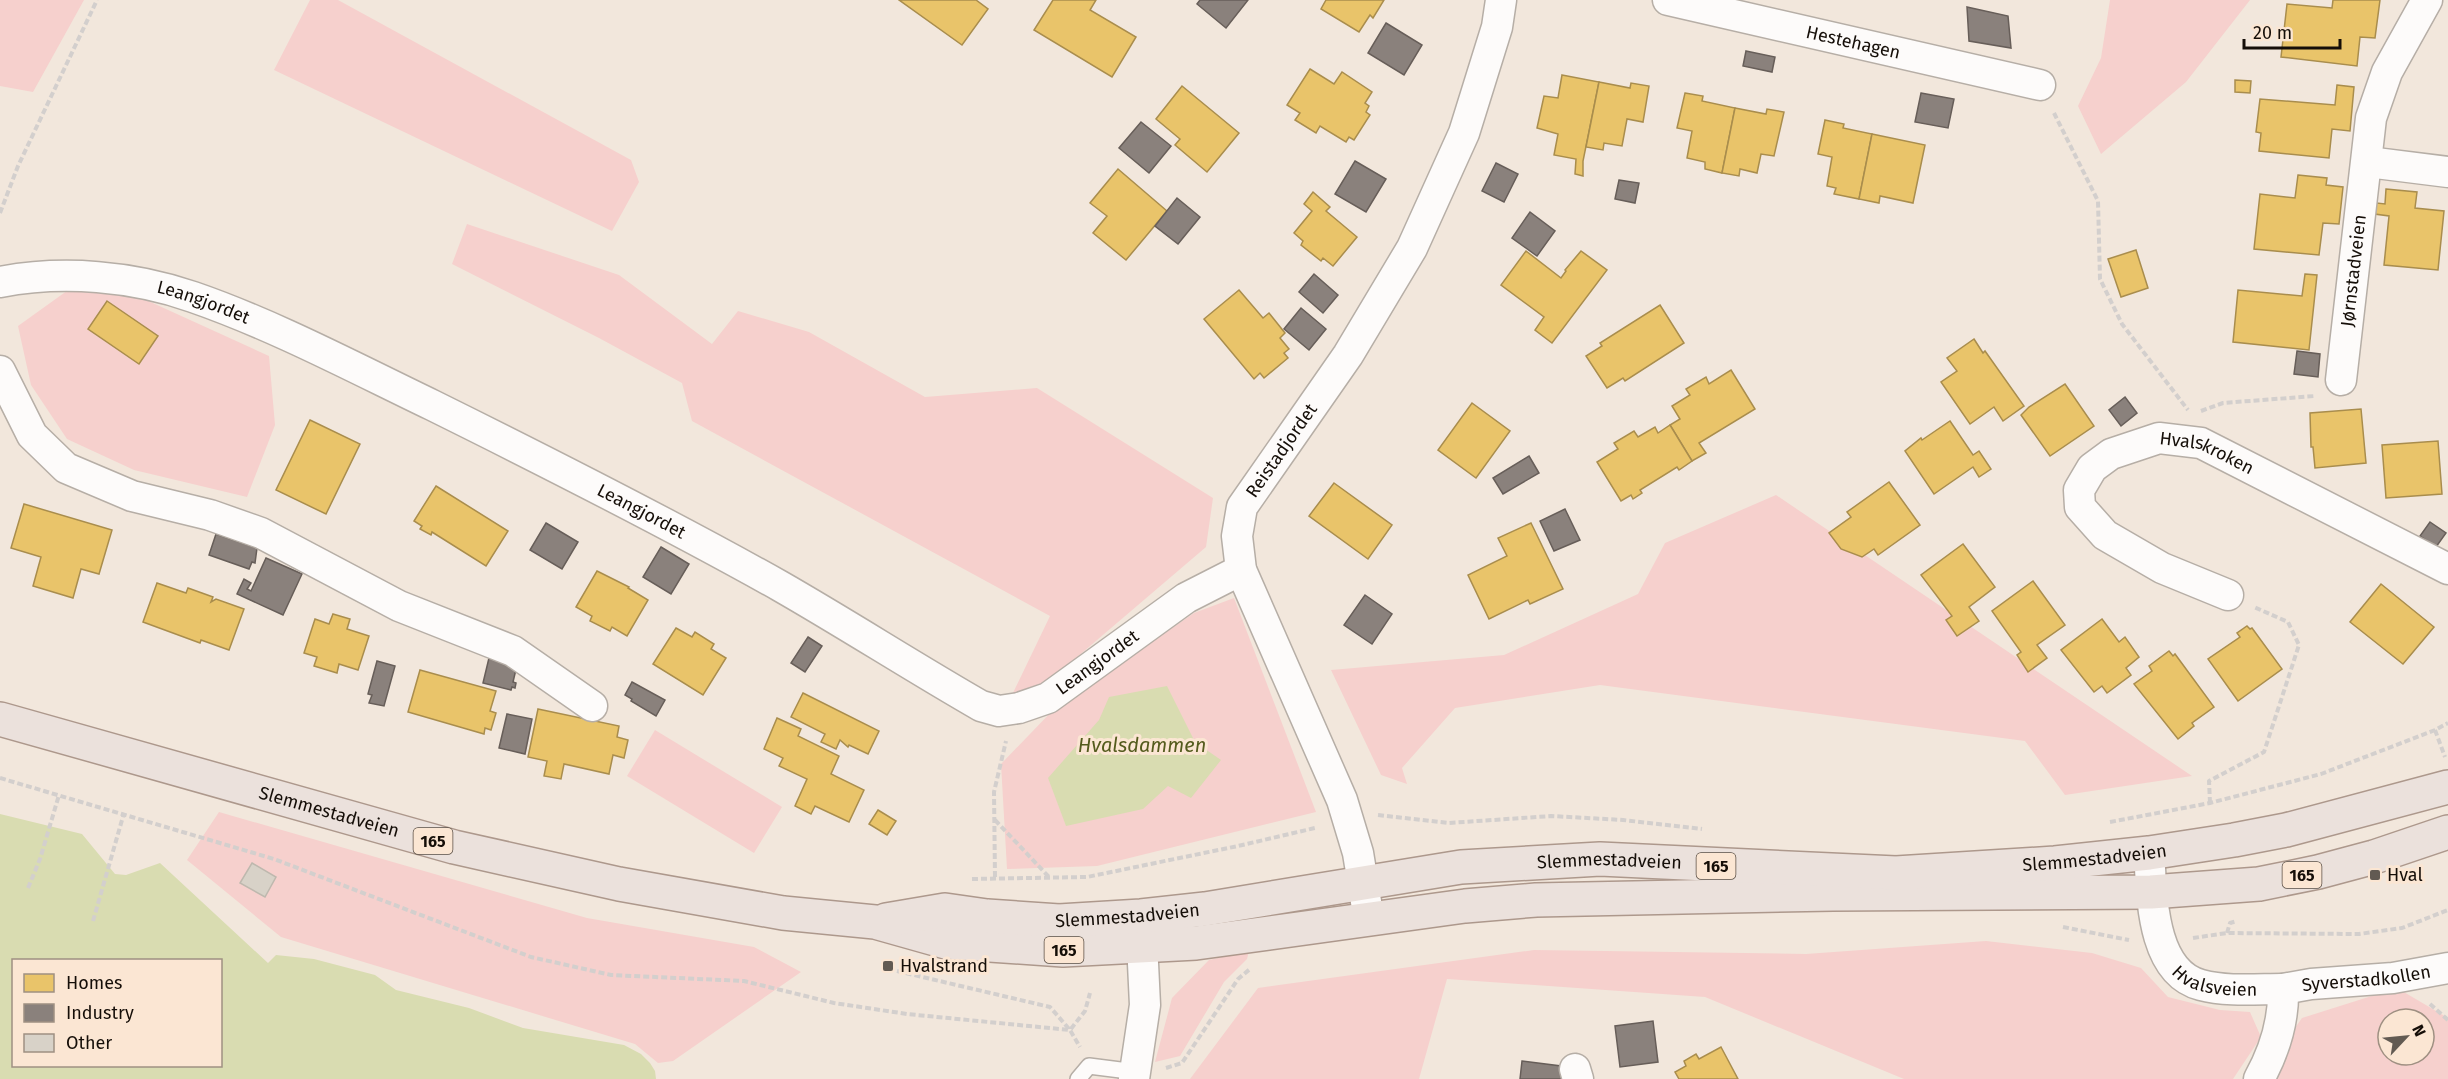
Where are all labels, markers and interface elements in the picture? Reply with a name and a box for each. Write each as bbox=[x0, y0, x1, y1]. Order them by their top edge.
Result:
scale bar bbox=[2244, 12, 2340, 50]
street label: Hestehagen bbox=[1804, 21, 1903, 64]
text: 20 m bbox=[2253, 22, 2292, 44]
street label: Jørnstadveien bbox=[2336, 213, 2371, 328]
street label: Leangjordet bbox=[155, 276, 253, 329]
street label: Reistadjordet bbox=[1241, 399, 1322, 502]
street label: Hvalskroken bbox=[2158, 427, 2258, 479]
street label: Leangjordet bbox=[593, 479, 690, 544]
street label: Leangjordet bbox=[1052, 625, 1143, 700]
water label: Hvalsdammen bbox=[1078, 733, 1206, 757]
street label: Slemmestadveien bbox=[256, 782, 402, 842]
road number: 165 bbox=[414, 828, 452, 854]
street label: Slemmestadveien bbox=[2022, 839, 2168, 876]
street label: Slemmestadveien bbox=[1536, 848, 1682, 874]
road number: 165 bbox=[1696, 853, 1736, 879]
road number: 165 bbox=[2282, 862, 2322, 888]
place label: Hval bbox=[2387, 864, 2423, 886]
marker: Hval bbox=[2368, 868, 2382, 882]
street label: Slemmestadveien bbox=[1054, 899, 1201, 932]
road number: 165 bbox=[1044, 937, 1084, 963]
place label: Hvalstrand bbox=[900, 955, 988, 977]
legend bbox=[12, 959, 222, 1067]
marker: Hvalstrand bbox=[881, 959, 895, 973]
street label: Syverstadkollen bbox=[2300, 960, 2432, 996]
street label: Hvalsveien bbox=[2167, 961, 2257, 1001]
text: Homes bbox=[66, 972, 122, 994]
text: Industry bbox=[66, 1002, 134, 1024]
north arrow bbox=[2376, 1007, 2436, 1067]
text: N bbox=[2408, 1022, 2430, 1040]
text: Other bbox=[66, 1032, 112, 1054]

